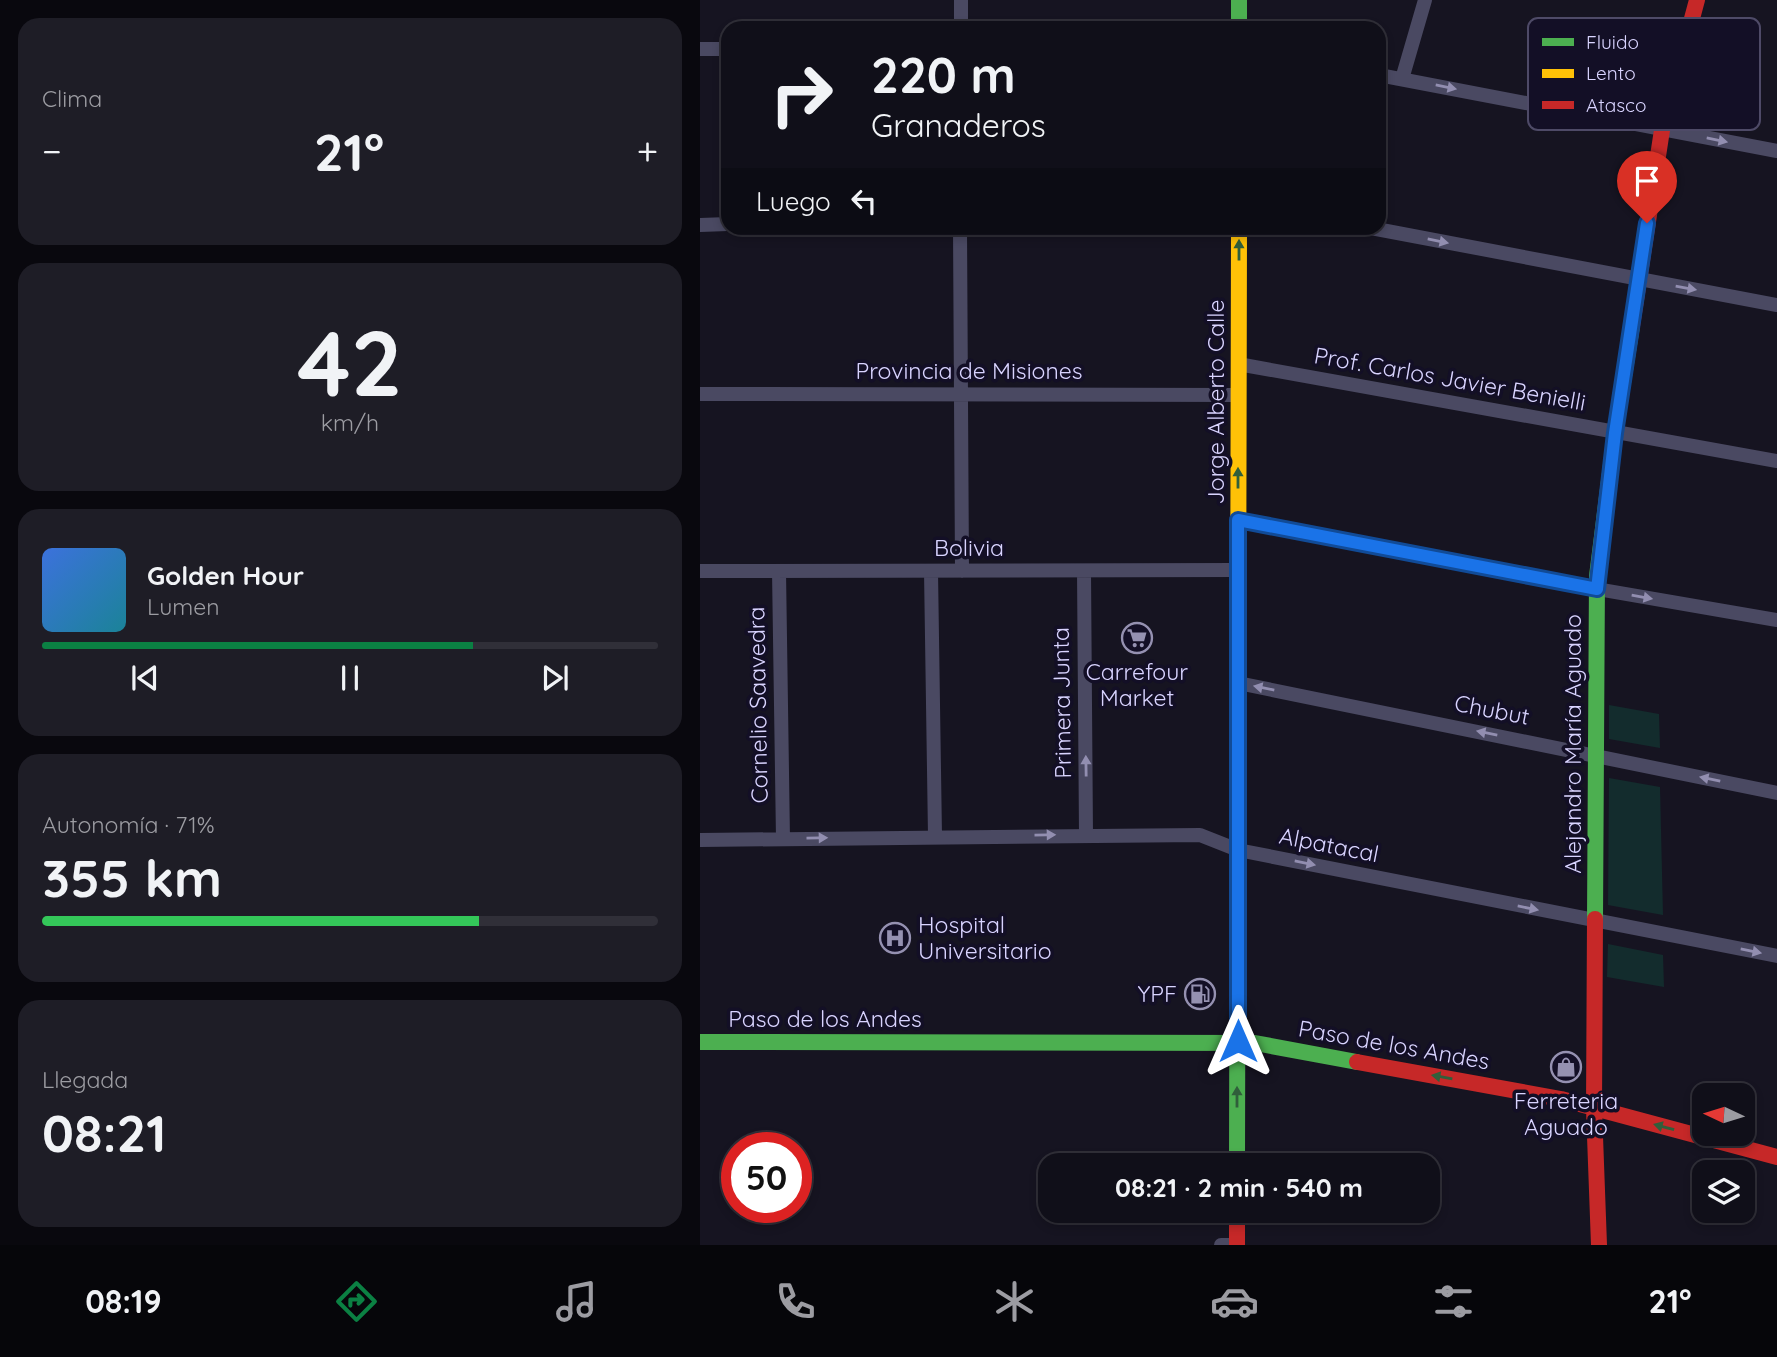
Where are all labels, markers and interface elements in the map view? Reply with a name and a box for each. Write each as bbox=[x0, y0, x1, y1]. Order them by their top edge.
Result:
legend bbox=[1528, 18, 1760, 130]
text: Fluido bbox=[1586, 30, 1639, 54]
text: 220 m bbox=[871, 44, 1016, 105]
icon: right bbox=[756, 49, 847, 140]
text: Lento bbox=[1586, 61, 1636, 85]
one-way arrow bbox=[1435, 82, 1457, 93]
text: Clima bbox=[42, 84, 102, 113]
text: Atasco bbox=[1586, 93, 1646, 117]
text: Granaderos bbox=[871, 105, 1046, 145]
text: 21° bbox=[314, 119, 384, 184]
text: − bbox=[42, 127, 62, 175]
text: + bbox=[637, 127, 658, 175]
one-way arrow bbox=[1706, 135, 1728, 146]
pin bbox=[1617, 151, 1677, 223]
icon: arrive bbox=[1628, 162, 1666, 200]
icon: left bbox=[845, 182, 883, 220]
text: Luego bbox=[756, 185, 831, 218]
one-way arrow bbox=[1427, 235, 1449, 246]
one-way arrow bbox=[1233, 239, 1245, 261]
one-way arrow bbox=[1675, 283, 1697, 294]
street label: Jorge Alberto Calle bbox=[1201, 300, 1230, 504]
text: 42 bbox=[297, 305, 403, 419]
street label: Prof. Carlos Javier Benielli bbox=[1312, 340, 1588, 417]
street label: Provincia de Misiones bbox=[855, 356, 1083, 385]
text: km/h bbox=[321, 408, 379, 437]
one-way arrow bbox=[1232, 467, 1244, 489]
street label: Bolivia bbox=[934, 533, 1004, 562]
text: Golden Hour bbox=[147, 559, 304, 592]
text: Lumen bbox=[147, 592, 220, 621]
one-way arrow bbox=[1631, 592, 1653, 603]
street label: Cornelio Saavedra bbox=[741, 606, 774, 804]
street label: Alejandro María Aguado bbox=[1558, 614, 1587, 874]
supermarket icon: Carrefour Market bbox=[1120, 621, 1154, 655]
street label: Primera Junta bbox=[1046, 627, 1077, 779]
place label: Carrefour Market bbox=[1086, 657, 1188, 712]
icon: previous bbox=[126, 659, 164, 697]
icon: pause bbox=[331, 659, 369, 697]
icon: next bbox=[536, 659, 574, 697]
one-way arrow bbox=[1253, 683, 1275, 694]
street label: Chubut bbox=[1452, 688, 1532, 731]
one-way arrow bbox=[1476, 727, 1498, 738]
one-way arrow bbox=[1080, 755, 1091, 777]
one-way arrow bbox=[1699, 773, 1721, 784]
text: Autonomía · 71% bbox=[42, 810, 215, 839]
street label: Alpatacal bbox=[1277, 821, 1381, 868]
one-way arrow bbox=[1034, 829, 1056, 841]
one-way arrow bbox=[806, 832, 828, 844]
text: 355 km bbox=[42, 845, 222, 910]
one-way arrow bbox=[1294, 858, 1316, 869]
one-way arrow bbox=[1517, 902, 1539, 913]
place label: Hospital Universitario bbox=[918, 910, 1052, 965]
hospital icon: Hospital Universitario bbox=[878, 921, 912, 955]
one-way arrow bbox=[1740, 945, 1762, 956]
fuel station icon: YPF bbox=[1183, 977, 1217, 1011]
place label: YPF bbox=[1137, 979, 1177, 1008]
street label: Paso de los Andes bbox=[728, 1004, 922, 1033]
position arrow bbox=[1201, 1004, 1275, 1078]
street label: Paso de los Andes bbox=[1296, 1013, 1492, 1076]
shop icon: Ferreteria Aguado bbox=[1549, 1050, 1583, 1084]
text: Llegada bbox=[42, 1065, 128, 1094]
one-way arrow bbox=[1431, 1072, 1453, 1083]
north arrow bbox=[1692, 1083, 1755, 1146]
map controls bbox=[1692, 1083, 1755, 1223]
one-way arrow bbox=[1231, 1086, 1243, 1108]
place label: Ferreteria Aguado bbox=[1514, 1086, 1618, 1141]
text: 08:21 bbox=[42, 1100, 166, 1165]
one-way arrow bbox=[1652, 1121, 1674, 1132]
speed limit sign: 50 bbox=[721, 1132, 812, 1223]
button: layers bbox=[1692, 1160, 1755, 1223]
text: 08:21 · 2 min · 540 m bbox=[1115, 1171, 1363, 1204]
icon: directions bbox=[332, 1277, 381, 1326]
icon: music bbox=[552, 1277, 601, 1326]
icon: phone bbox=[771, 1277, 820, 1326]
icon: climate bbox=[990, 1277, 1039, 1326]
icon: car bbox=[1210, 1277, 1259, 1326]
icon: filters bbox=[1429, 1277, 1478, 1326]
text: 08:19 bbox=[85, 1281, 162, 1321]
text: 21° bbox=[1648, 1281, 1692, 1321]

